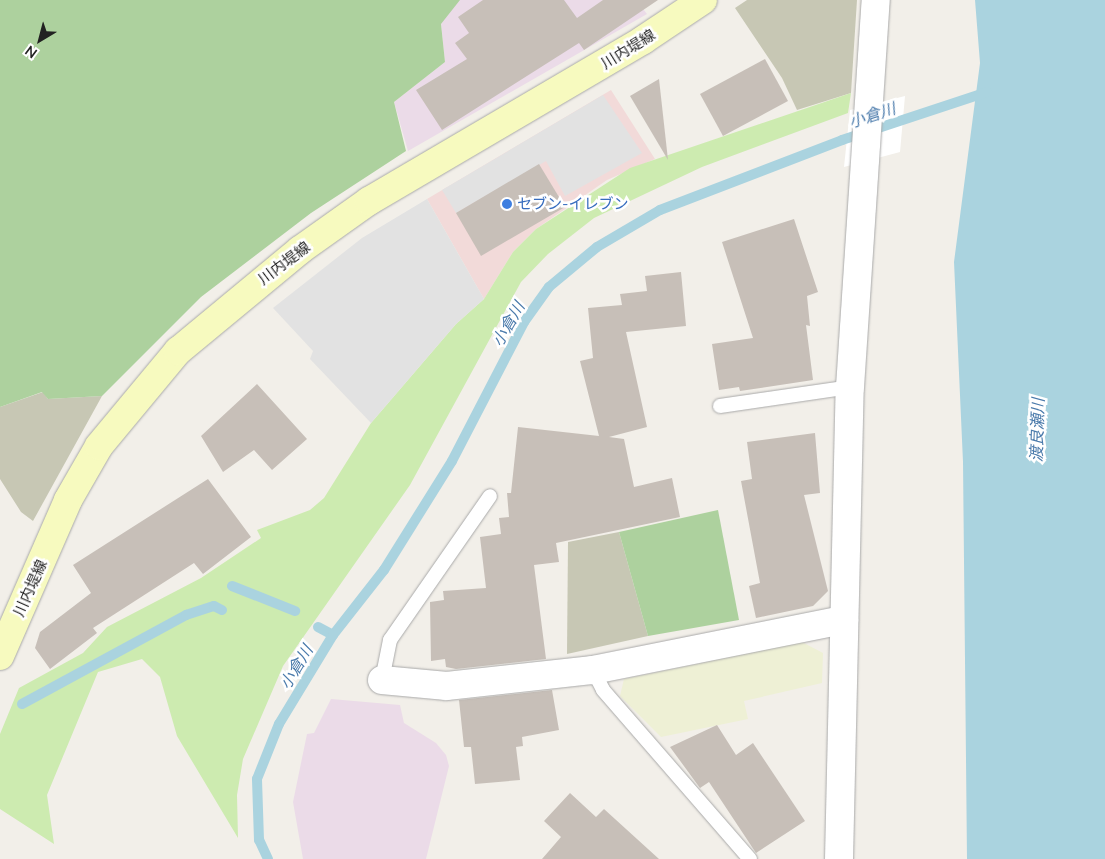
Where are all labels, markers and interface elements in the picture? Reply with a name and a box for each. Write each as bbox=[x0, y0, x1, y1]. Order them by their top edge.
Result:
north arrow bbox=[15, 15, 65, 65]
street label: 川内堤線 bbox=[598, 25, 658, 73]
text: N bbox=[21, 42, 41, 62]
water label: 小倉川 bbox=[846, 98, 898, 132]
place label: セブン-イレブン bbox=[517, 195, 628, 213]
marker: セブン-イレブン bbox=[501, 198, 513, 210]
street label: 川内堤線 bbox=[255, 238, 313, 288]
water label: 小倉川 bbox=[488, 298, 528, 350]
water label: 渡良瀬川 bbox=[1026, 398, 1048, 462]
street label: 川内堤線 bbox=[10, 557, 50, 619]
water label: 小倉川 bbox=[275, 641, 317, 693]

